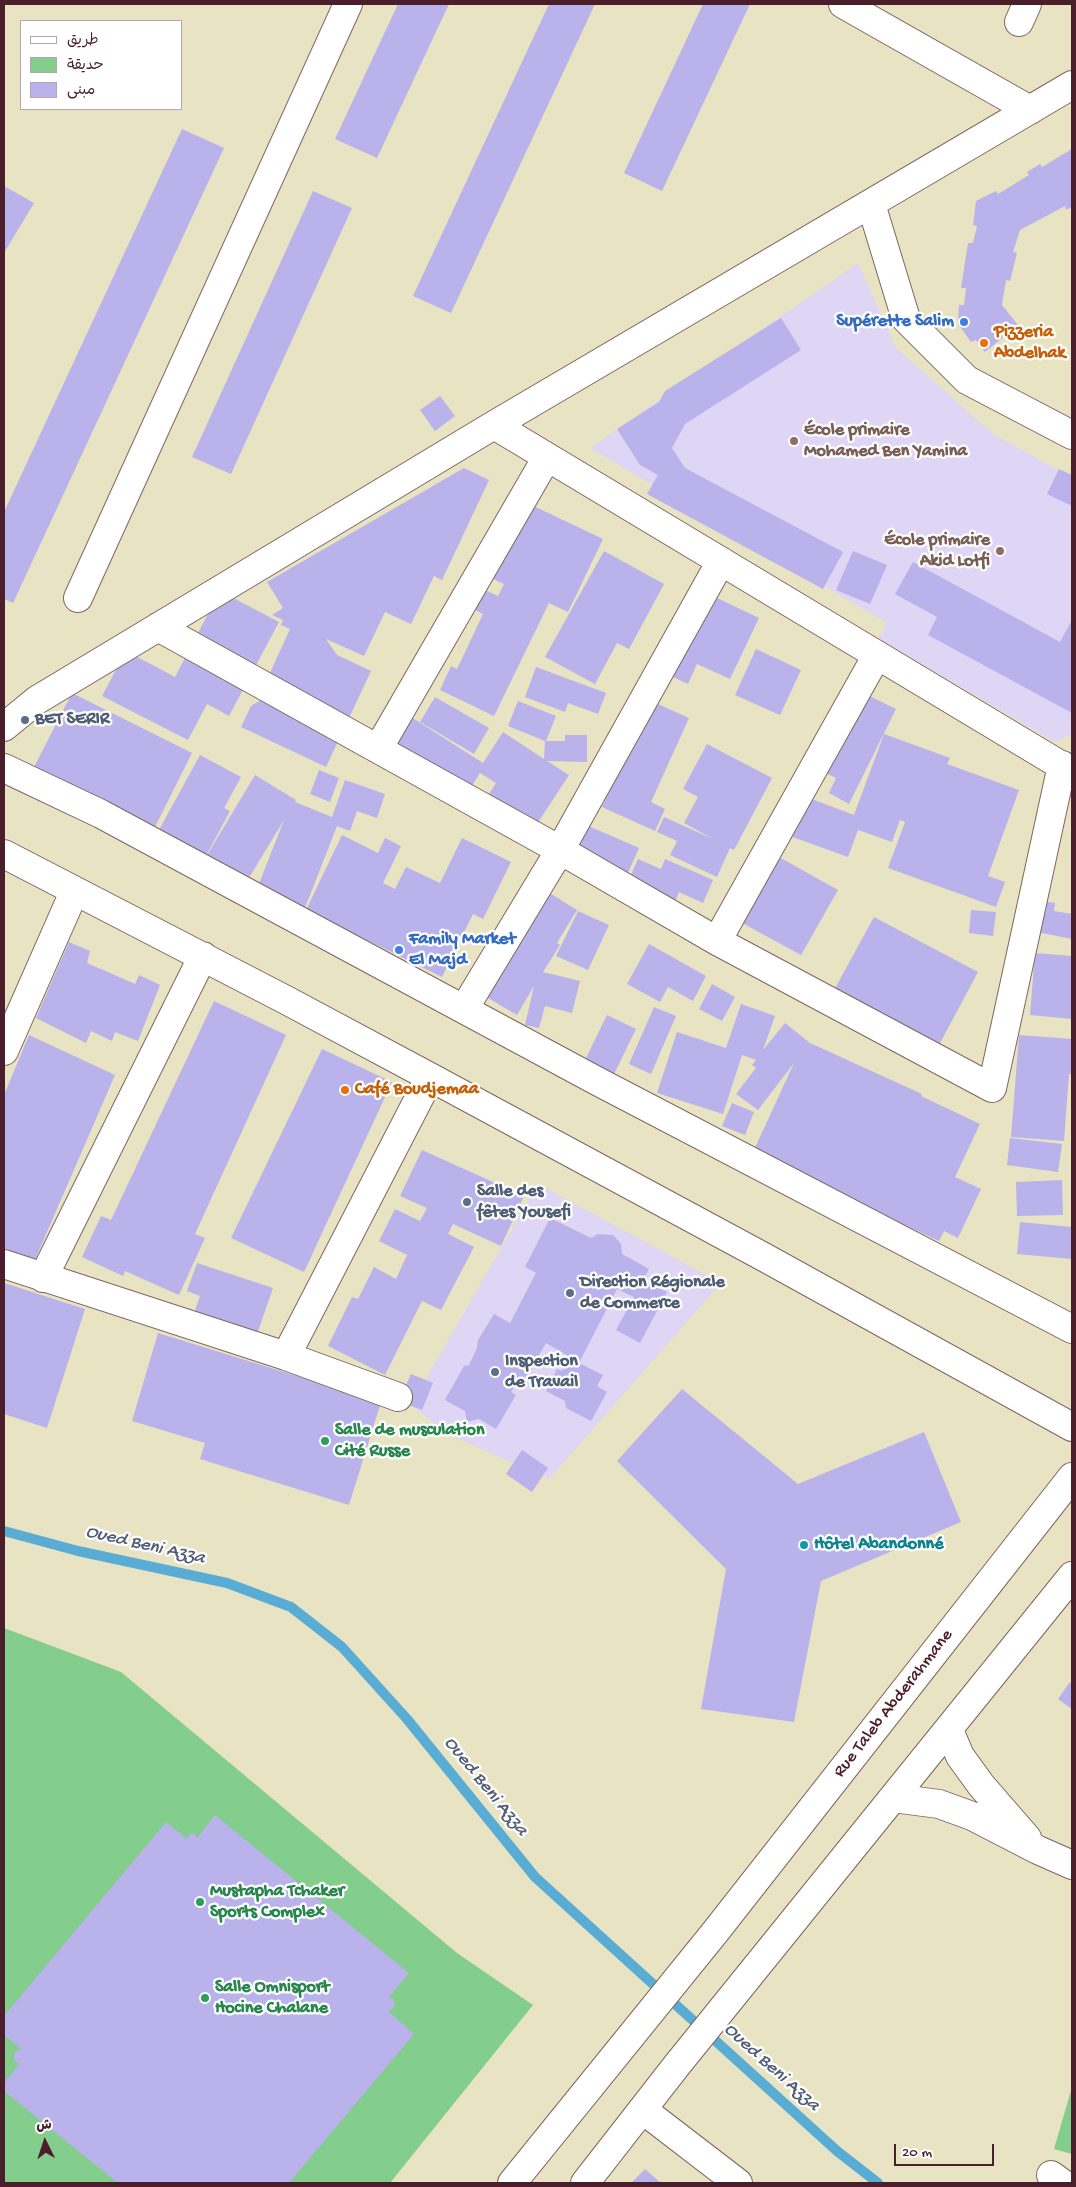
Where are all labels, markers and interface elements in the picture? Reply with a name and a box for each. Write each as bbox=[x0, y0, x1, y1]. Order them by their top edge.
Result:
legend bbox=[20, 20, 182, 110]
text: طريق bbox=[67, 32, 99, 50]
text: حديقة bbox=[67, 57, 104, 75]
text: مبنى bbox=[67, 82, 95, 100]
place label: Supérette Salim bbox=[836, 311, 954, 333]
marker: Supérette Salim bbox=[958, 316, 970, 328]
place label: Pizzeria Abdelhak bbox=[994, 322, 1066, 364]
marker: Pizzeria Abdelhak bbox=[978, 337, 990, 349]
place label: École primaire Mohamed Ben Yamina bbox=[804, 420, 967, 462]
marker: École primaire Mohamed Ben Yamina bbox=[788, 435, 800, 447]
place label: École primaire Akid Lotfi bbox=[884, 530, 990, 572]
marker: École primaire Akid Lotfi bbox=[994, 545, 1006, 557]
place label: BET SERIR bbox=[35, 709, 109, 731]
marker: BET SERIR bbox=[19, 714, 31, 726]
place label: Family Market El Majd bbox=[409, 929, 515, 972]
marker: Family Market El Majd bbox=[393, 944, 405, 956]
place label: Café Boudjemaa bbox=[355, 1079, 479, 1101]
marker: Café Boudjemaa bbox=[339, 1084, 351, 1096]
place label: Salle des fêtes Yousefi bbox=[477, 1181, 571, 1224]
marker: Salle des fêtes Yousefi bbox=[461, 1196, 473, 1208]
place label: Direction Régionale de Commerce bbox=[580, 1272, 725, 1315]
marker: Direction Régionale de Commerce bbox=[564, 1287, 576, 1299]
place label: Inspection de Travail bbox=[505, 1351, 578, 1394]
marker: Inspection de Travail bbox=[489, 1366, 501, 1378]
place label: Salle de musculation Cité Russe bbox=[335, 1420, 484, 1462]
marker: Salle de musculation Cité Russe bbox=[319, 1435, 331, 1447]
water label: Oued Beni Azza bbox=[83, 1521, 207, 1571]
place label: Hôtel Abandonné bbox=[814, 1534, 943, 1556]
marker: Hôtel Abandonné bbox=[798, 1539, 810, 1551]
street label: Rue Taleb Abderahmane bbox=[829, 1626, 959, 1782]
water label: Oued Beni Azza bbox=[438, 1733, 532, 1841]
place label: Mustapha Tchaker Sports Complex bbox=[210, 1881, 344, 1924]
marker: Mustapha Tchaker Sports Complex bbox=[194, 1896, 206, 1908]
place label: Salle Omnisport Hocine Chalane bbox=[215, 1977, 329, 2020]
marker: Salle Omnisport Hocine Chalane bbox=[199, 1992, 211, 2004]
water label: Oued Beni Azza bbox=[718, 2019, 824, 2117]
north arrow bbox=[20, 2117, 70, 2167]
text: ش bbox=[36, 2118, 52, 2136]
scale bar bbox=[896, 2134, 996, 2166]
text: 20 m bbox=[902, 2144, 932, 2162]

